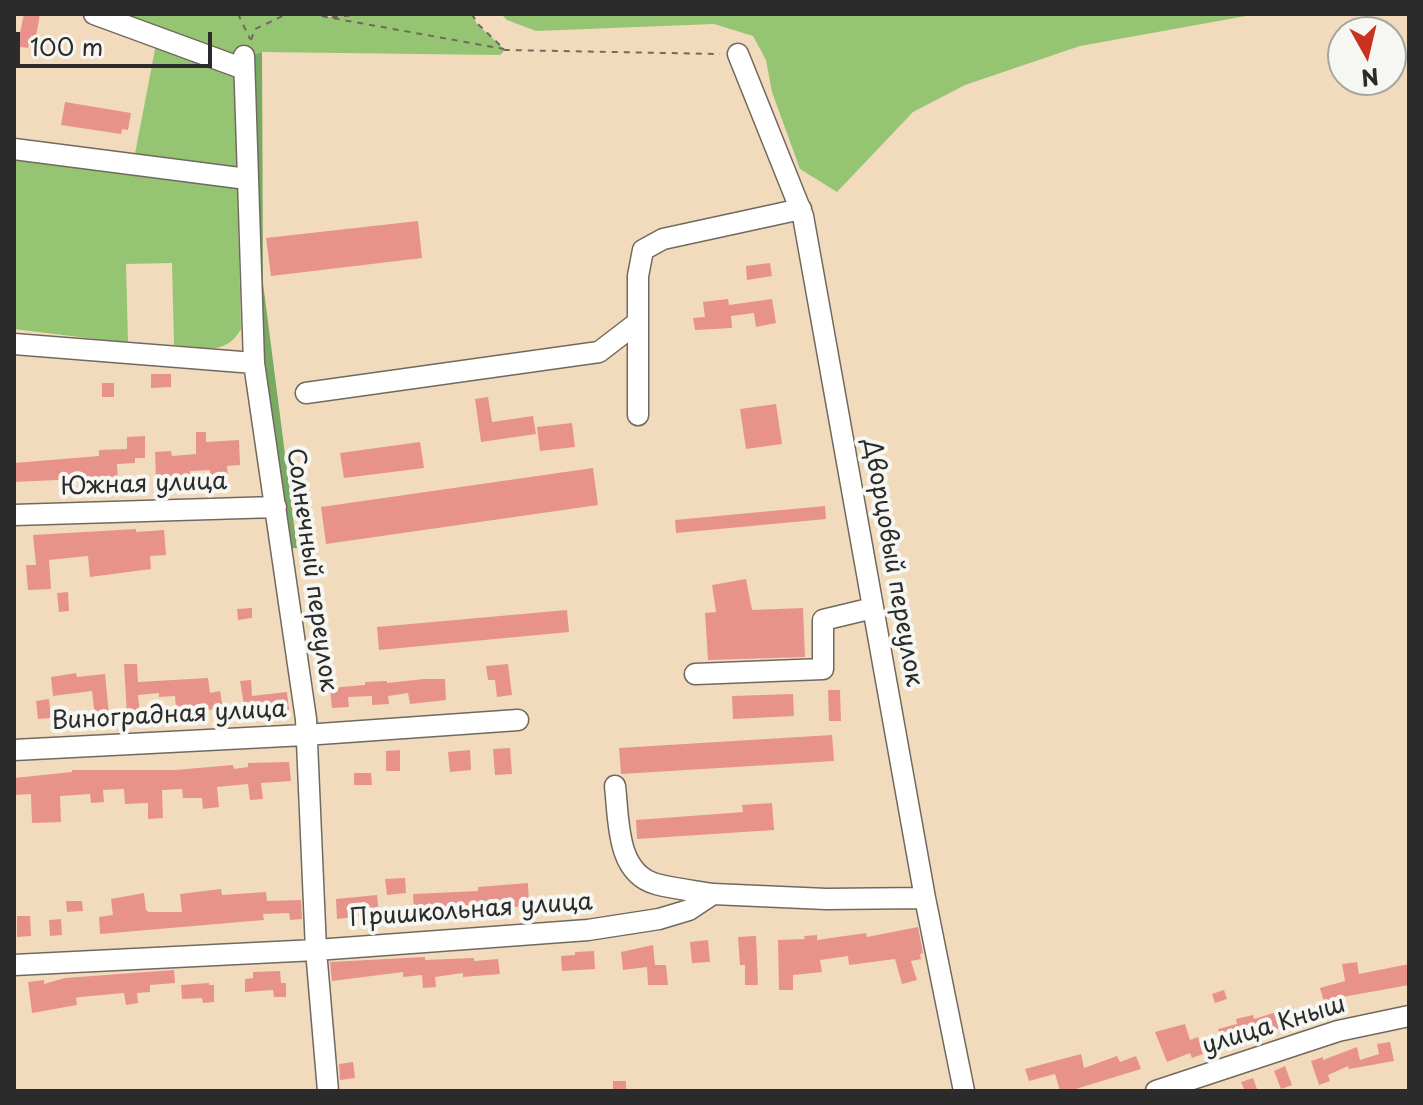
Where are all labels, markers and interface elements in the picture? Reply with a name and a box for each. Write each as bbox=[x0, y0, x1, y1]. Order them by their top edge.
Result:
scale bar bbox=[20, 16, 216, 66]
north arrow bbox=[1327, 16, 1407, 96]
text: 100 m bbox=[30, 28, 103, 64]
text: N bbox=[1359, 61, 1381, 96]
street label: Дворцовый переулок bbox=[856, 437, 928, 689]
street label: Солнечный переулок bbox=[280, 446, 342, 694]
street label: Южная улица bbox=[60, 468, 228, 502]
street label: Виноградная улица bbox=[51, 695, 287, 737]
street label: Пришкольная улица bbox=[348, 888, 594, 934]
street label: улица Кныш bbox=[1199, 991, 1349, 1061]

